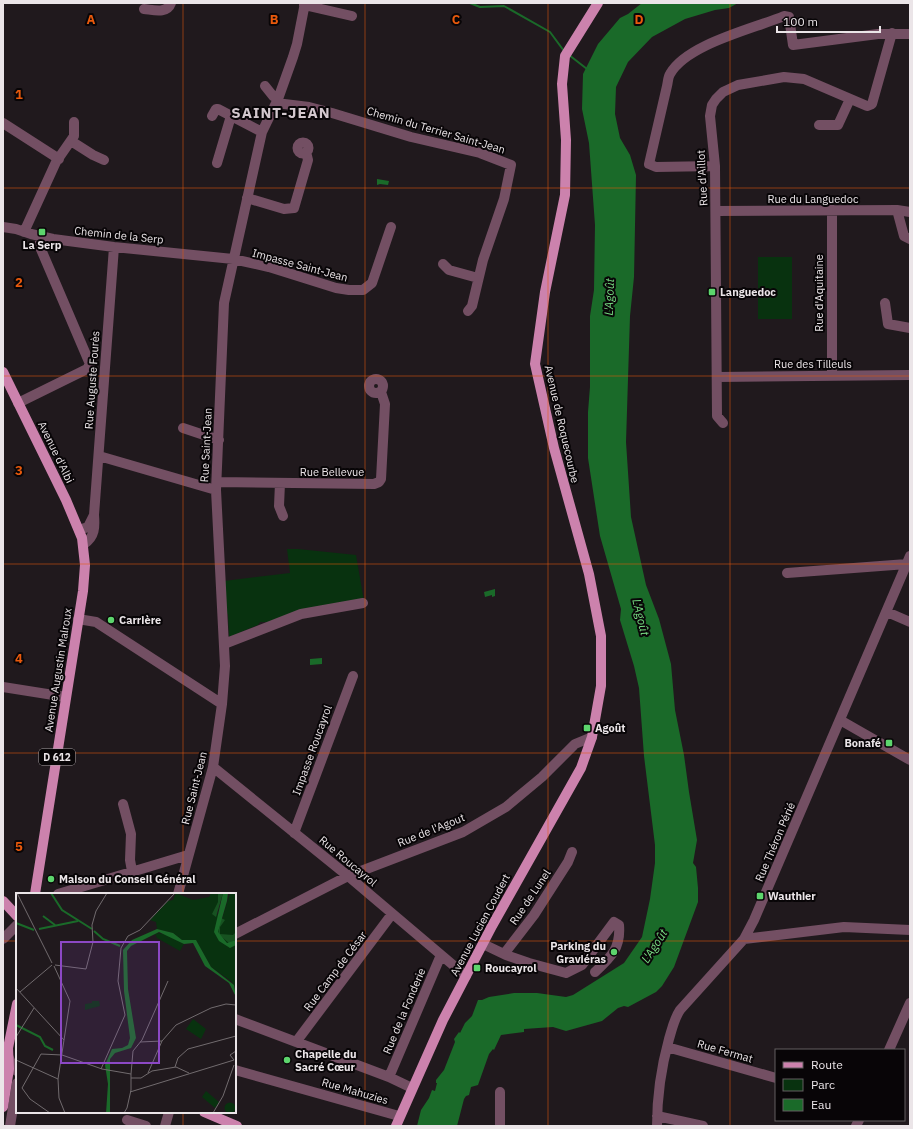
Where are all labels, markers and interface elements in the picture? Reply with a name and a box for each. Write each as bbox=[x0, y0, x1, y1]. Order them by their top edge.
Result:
scale bar bbox=[777, 8, 880, 34]
text: A bbox=[87, 11, 96, 28]
text: B bbox=[270, 11, 279, 28]
text: C bbox=[452, 11, 461, 28]
text: D bbox=[634, 11, 644, 28]
text: 100 m bbox=[783, 14, 818, 29]
text: 1 bbox=[15, 86, 23, 103]
district label: SAINT-JEAN bbox=[231, 103, 331, 122]
street label: Chemin du Terrier Saint-Jean bbox=[365, 104, 507, 156]
street label: Rue d'Aillot bbox=[694, 149, 710, 206]
street label: Rue du Languedoc bbox=[768, 192, 859, 206]
street label: Chemin de la Serp bbox=[74, 223, 164, 247]
marker: La Serp bbox=[37, 227, 47, 237]
place label: La Serp bbox=[23, 238, 62, 252]
street label: Impasse Saint-Jean bbox=[251, 246, 349, 284]
street label: Rue d'Aquitaine bbox=[812, 254, 826, 332]
text: 2 bbox=[15, 274, 23, 291]
water label: L'Agoût bbox=[601, 277, 617, 316]
place label: Languedoc bbox=[720, 285, 776, 299]
marker: Languedoc bbox=[707, 287, 717, 297]
street label: Rue Auguste Fourès bbox=[82, 330, 102, 430]
street label: Rue des Tilleuls bbox=[774, 357, 852, 371]
street label: Avenue de Roquecourbe bbox=[542, 364, 582, 484]
street label: Rue Saint-Jean bbox=[197, 407, 215, 483]
street label: Avenue d'Albi bbox=[35, 419, 77, 485]
text: 3 bbox=[15, 462, 23, 479]
street label: Rue Bellevue bbox=[300, 465, 364, 479]
water label: L'Agoût bbox=[629, 597, 653, 638]
street label: Avenue Augustin Malroux bbox=[41, 607, 75, 733]
place label: Carrière bbox=[119, 613, 161, 627]
marker: Carrière bbox=[106, 615, 116, 625]
text: 4 bbox=[15, 650, 23, 667]
street label: Impasse Roucayrol bbox=[289, 703, 335, 797]
place label: Agoût bbox=[595, 721, 626, 735]
marker: Agoût bbox=[582, 723, 592, 733]
place label: Bonafé bbox=[845, 736, 881, 750]
marker: Bonafé bbox=[884, 738, 894, 748]
road number: D 612 bbox=[39, 749, 75, 765]
street label: Rue Saint-Jean bbox=[178, 750, 210, 826]
street label: Rue Théron Périé bbox=[752, 800, 798, 884]
street label: Rue de l'Agout bbox=[395, 810, 467, 850]
street label: Rue Roucayrol bbox=[316, 833, 380, 889]
text: 5 bbox=[15, 838, 23, 855]
street label: Rue de Lunel bbox=[506, 867, 554, 927]
street label: Avenue Lucien Coudert bbox=[447, 871, 513, 979]
place label: Maison du Conseil Général bbox=[59, 872, 196, 886]
marker: Maison du Conseil Général bbox=[46, 874, 56, 884]
place label: Wauthier bbox=[768, 889, 816, 903]
marker: Wauthier bbox=[755, 891, 765, 901]
inset map bbox=[16, 893, 236, 1113]
water label: L'Agoût bbox=[638, 925, 671, 966]
street label: Rue Camp de César bbox=[300, 928, 370, 1014]
place label: Parking du Graviéras bbox=[550, 939, 606, 966]
marker: Parking du Graviéras bbox=[609, 947, 619, 957]
place label: Roucayrol bbox=[485, 961, 537, 975]
marker: Roucayrol bbox=[472, 963, 482, 973]
street label: Rue de la Fonderie bbox=[380, 966, 428, 1056]
street label: Rue Fermat bbox=[696, 1036, 755, 1066]
place label: Chapelle du Sacré Cœur bbox=[295, 1047, 356, 1074]
legend bbox=[775, 1049, 905, 1121]
marker: Chapelle du Sacré Cœur bbox=[282, 1055, 292, 1065]
text: Route bbox=[811, 1057, 843, 1072]
street label: Rue Mahuzies bbox=[320, 1075, 390, 1107]
text: Parc bbox=[811, 1077, 835, 1092]
text: Eau bbox=[811, 1097, 831, 1112]

